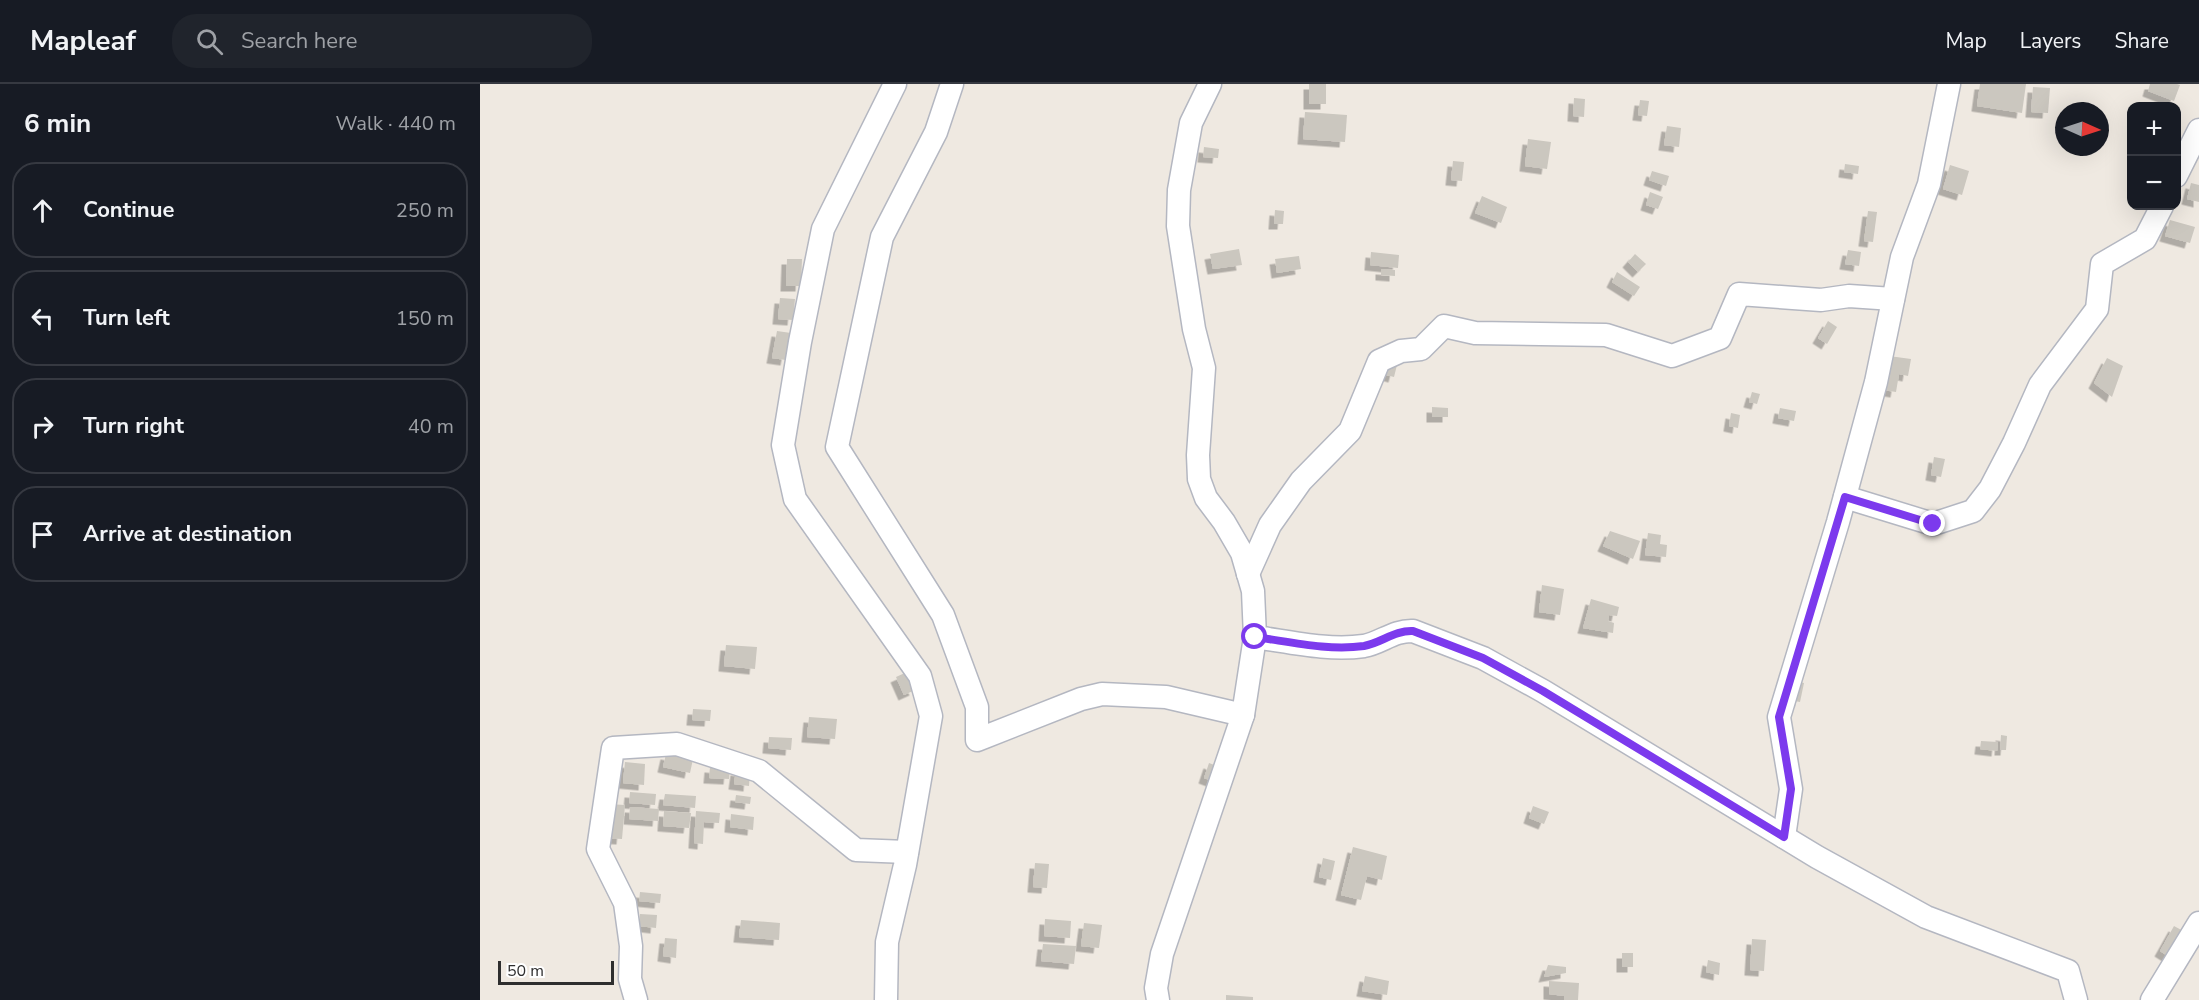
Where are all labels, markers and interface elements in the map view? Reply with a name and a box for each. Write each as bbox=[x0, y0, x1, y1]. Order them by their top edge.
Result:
search box bbox=[172, 14, 592, 68]
text: Mapleaf bbox=[30, 22, 136, 60]
icon: search bbox=[193, 25, 226, 58]
text: Search here bbox=[241, 26, 358, 56]
text: Map bbox=[1945, 27, 1987, 55]
text: Layers bbox=[2020, 27, 2081, 55]
text: Share bbox=[2114, 27, 2169, 55]
north arrow bbox=[2055, 102, 2109, 156]
map controls bbox=[2127, 102, 2181, 210]
button: + bbox=[2127, 102, 2181, 156]
text: 6 min bbox=[24, 106, 91, 141]
text: Walk · 440 m bbox=[336, 110, 456, 137]
button: − bbox=[2127, 156, 2181, 210]
icon: ahead bbox=[26, 194, 59, 227]
text: Continue bbox=[83, 195, 174, 225]
text: 250 m bbox=[396, 197, 454, 224]
icon: left bbox=[26, 302, 59, 335]
text: Turn left bbox=[83, 303, 170, 333]
text: 150 m bbox=[396, 305, 454, 332]
icon: right bbox=[26, 410, 59, 443]
text: Turn right bbox=[83, 411, 184, 441]
text: 40 m bbox=[408, 413, 454, 440]
route end bbox=[1919, 510, 1945, 536]
icon: arrive bbox=[26, 518, 59, 551]
text: Arrive at destination bbox=[83, 519, 292, 549]
route start bbox=[1241, 623, 1267, 649]
scale bar bbox=[498, 958, 614, 986]
text: 50 m bbox=[507, 960, 544, 982]

